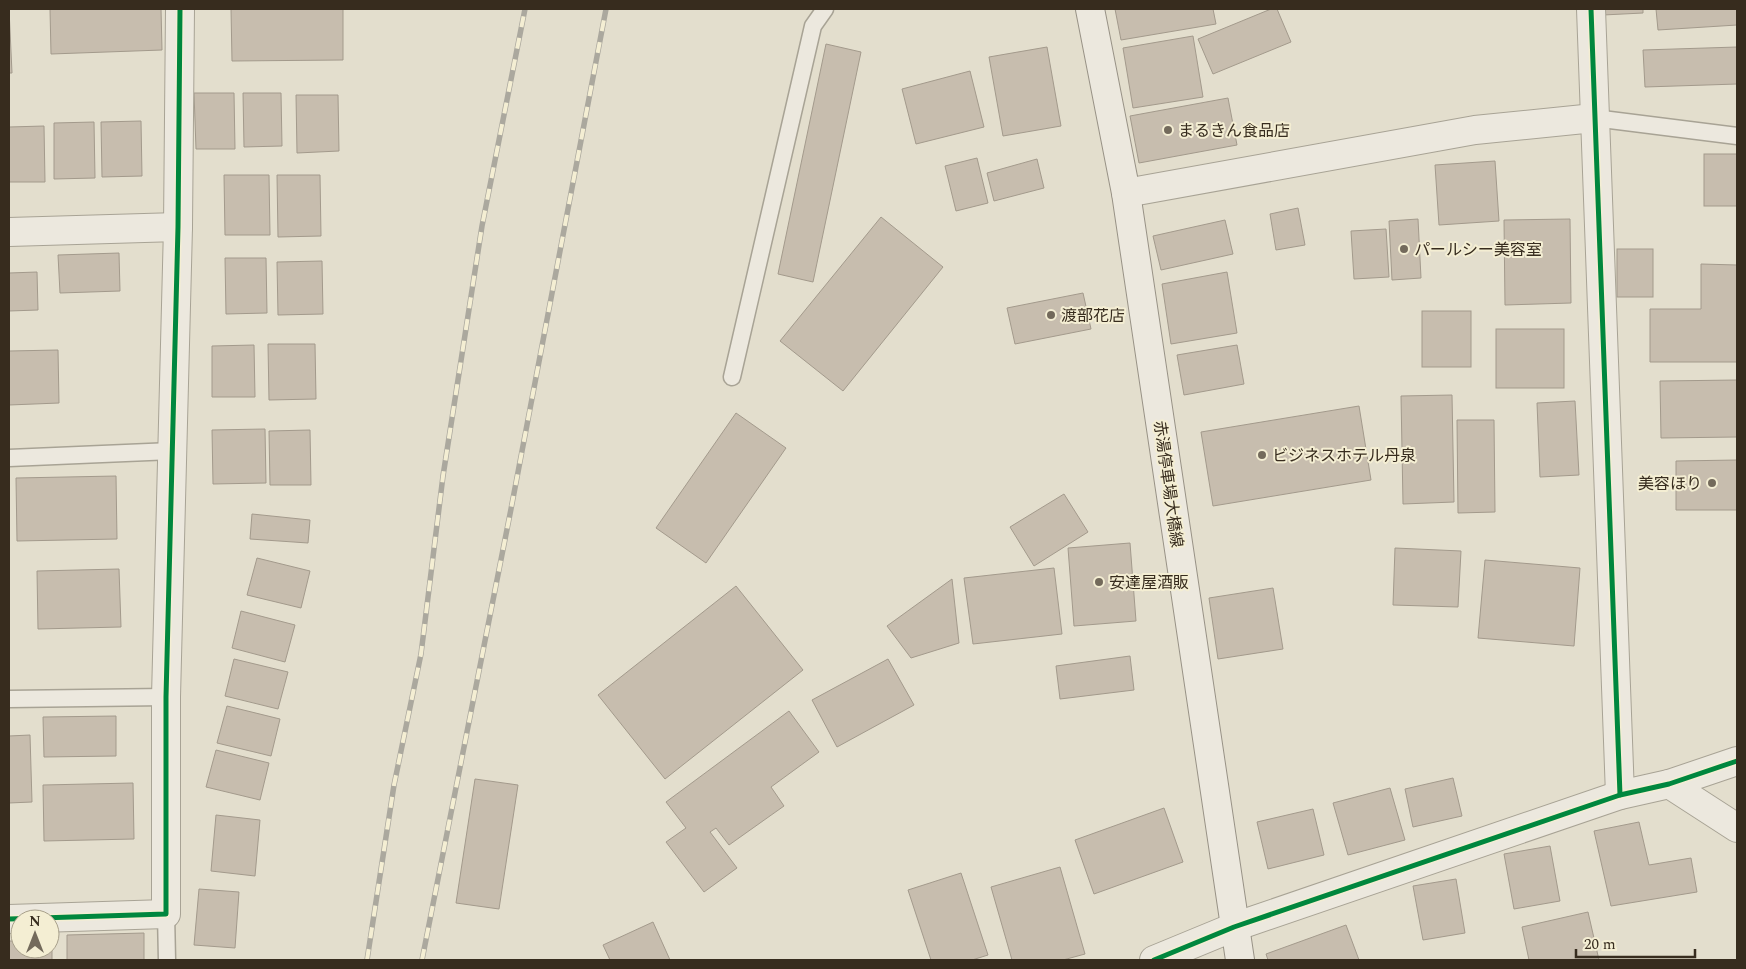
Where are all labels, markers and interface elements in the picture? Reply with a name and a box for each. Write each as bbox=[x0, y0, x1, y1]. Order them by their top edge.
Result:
place label: まるきん食品店 bbox=[1178, 119, 1290, 143]
marker: まるきん食品店 bbox=[1162, 124, 1174, 136]
place label: パールシー美容室 bbox=[1414, 238, 1542, 262]
marker: パールシー美容室 bbox=[1398, 243, 1410, 255]
place label: 渡部花店 bbox=[1061, 304, 1125, 328]
marker: 渡部花店 bbox=[1045, 309, 1057, 321]
street label: 赤湯停車場大橋線 bbox=[1147, 419, 1189, 549]
place label: ビジネスホテル丹泉 bbox=[1272, 444, 1416, 468]
marker: ビジネスホテル丹泉 bbox=[1256, 449, 1268, 461]
place label: 美容ほり bbox=[1638, 472, 1702, 496]
marker: 美容ほり bbox=[1706, 477, 1718, 489]
place label: 安達屋酒販 bbox=[1109, 571, 1189, 595]
marker: 安達屋酒販 bbox=[1093, 576, 1105, 588]
north arrow bbox=[10, 909, 60, 959]
text: N bbox=[29, 911, 41, 932]
scale bar bbox=[1576, 926, 1695, 958]
text: 20 m bbox=[1584, 933, 1616, 956]

